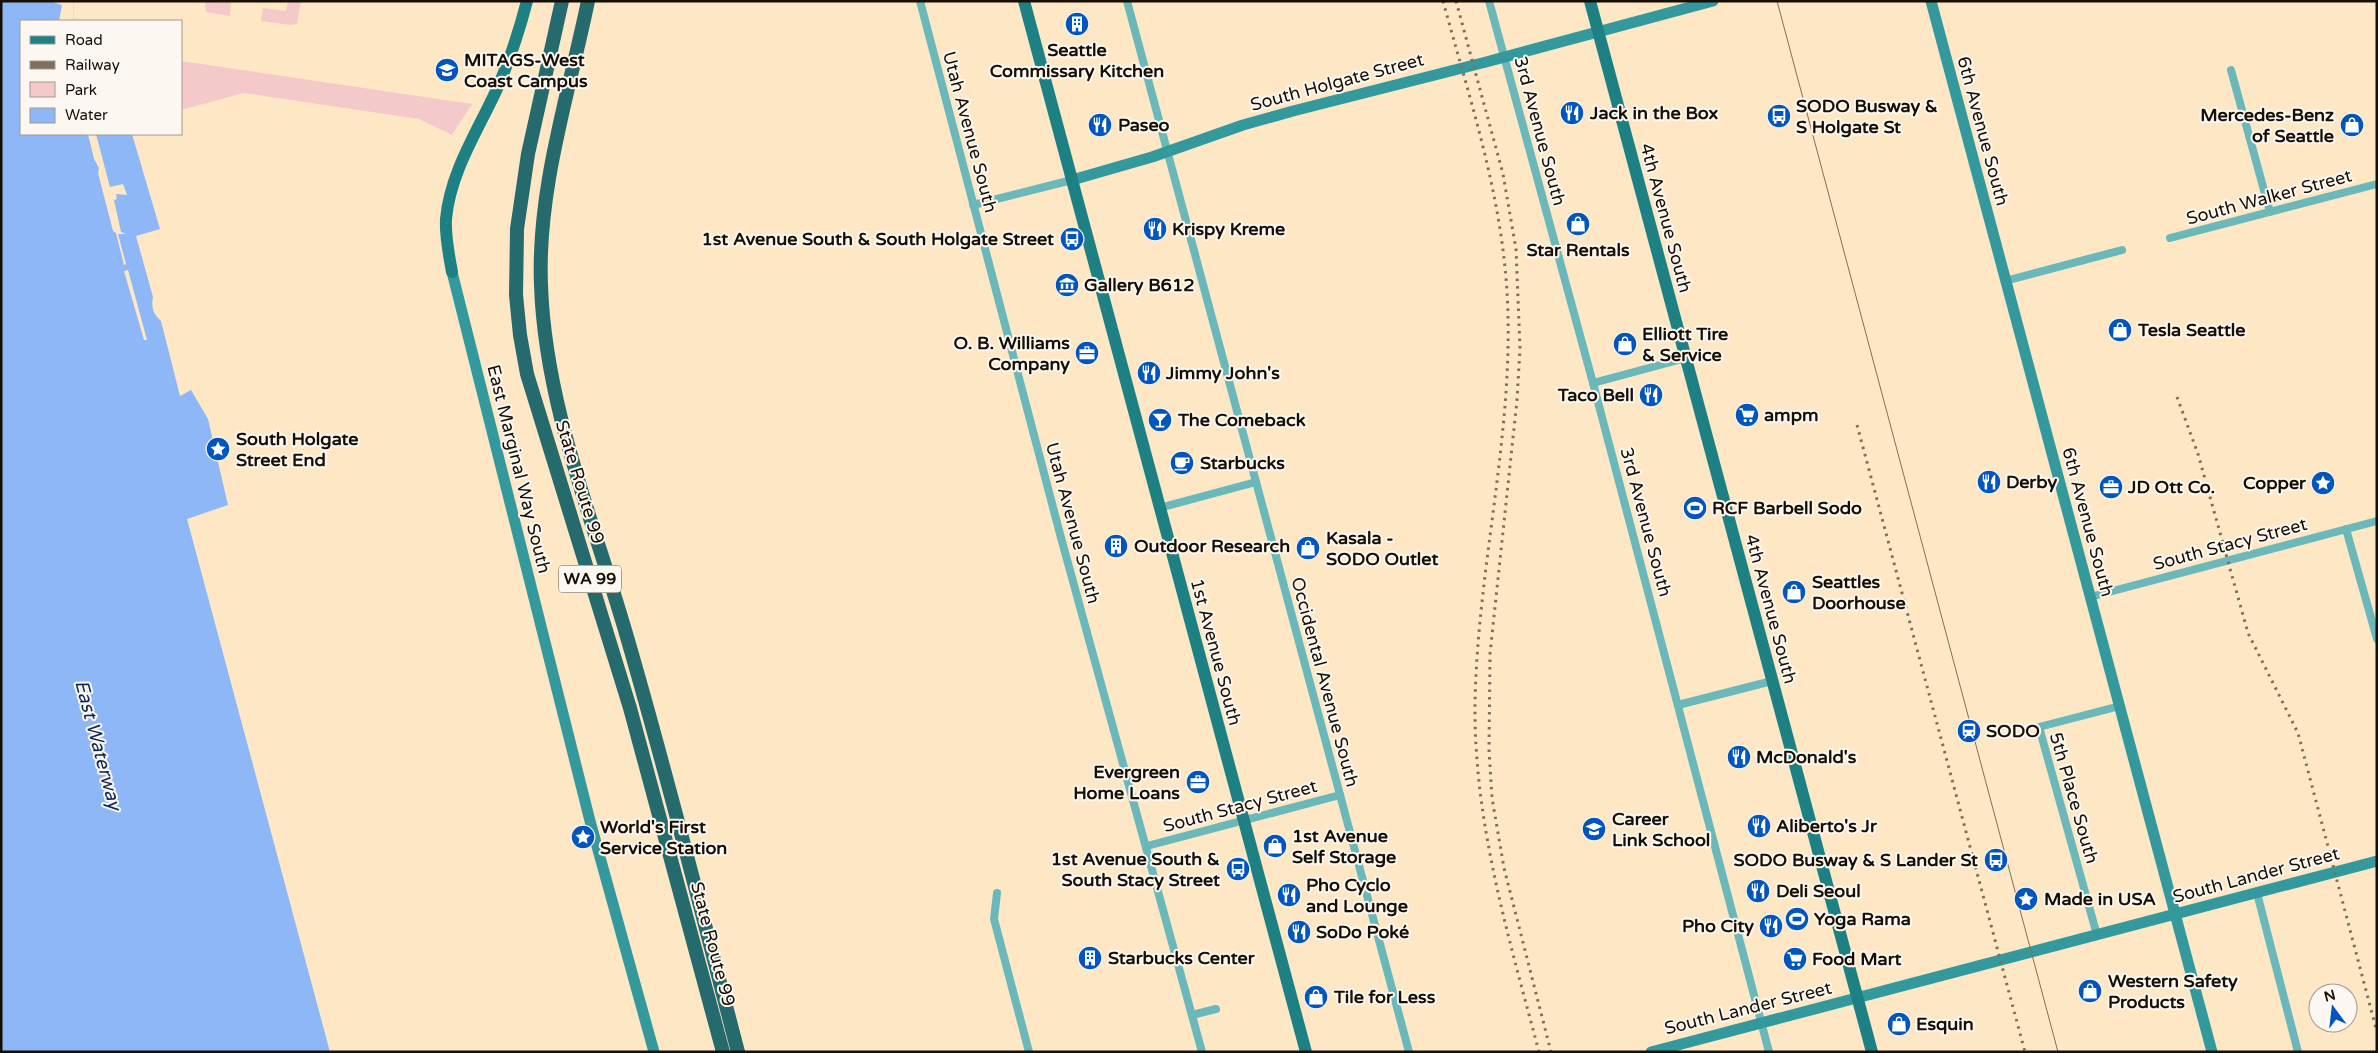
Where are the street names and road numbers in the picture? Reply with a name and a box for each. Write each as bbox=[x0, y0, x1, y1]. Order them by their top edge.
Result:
street label: South Holgate Street bbox=[1248, 48, 1426, 116]
street label: Utah Avenue South bbox=[938, 49, 1002, 215]
street label: 3rd Avenue South bbox=[1509, 54, 1571, 208]
street label: 6th Avenue South bbox=[1952, 54, 2014, 208]
street label: 4th Avenue South bbox=[1635, 141, 1697, 295]
street label: South Walker Street bbox=[2184, 164, 2354, 230]
street label: East Marginal Way South bbox=[482, 362, 556, 576]
street label: State Route 99 bbox=[551, 418, 609, 546]
street label: Utah Avenue South bbox=[1041, 440, 1105, 606]
street label: 3rd Avenue South bbox=[1615, 445, 1677, 599]
street label: 6th Avenue South bbox=[2057, 445, 2119, 599]
street label: South Stacy Street bbox=[2151, 513, 2310, 575]
street label: 4th Avenue South bbox=[1740, 532, 1802, 686]
road number: WA 99 bbox=[559, 566, 621, 592]
street label: Occidental Avenue South bbox=[1286, 575, 1364, 789]
street label: 1st Avenue South bbox=[1186, 576, 1246, 728]
street label: 5th Place South bbox=[2045, 730, 2103, 866]
street label: South Stacy Street bbox=[1161, 775, 1320, 837]
street label: South Lander Street bbox=[2170, 842, 2342, 908]
street label: State Route 99 bbox=[686, 879, 740, 1009]
street label: South Lander Street bbox=[1662, 977, 1834, 1039]

